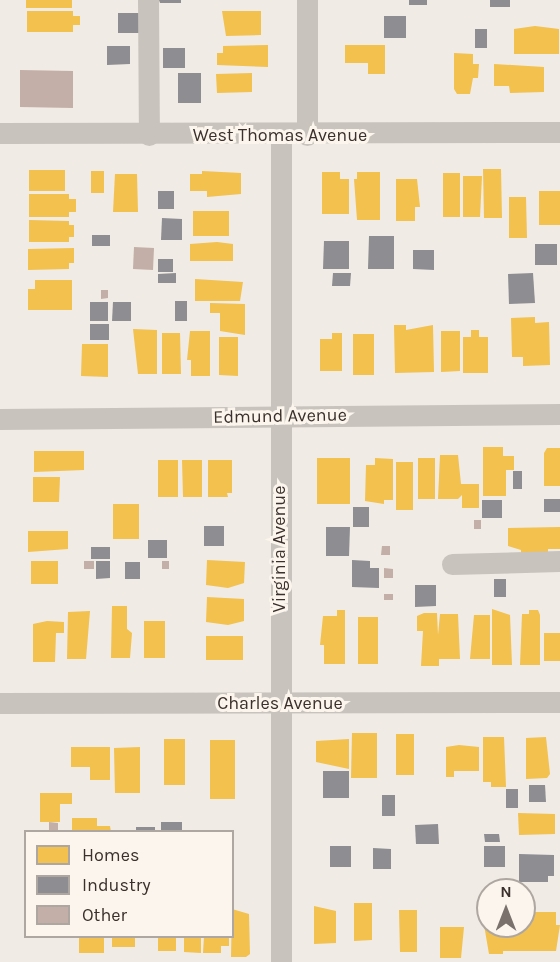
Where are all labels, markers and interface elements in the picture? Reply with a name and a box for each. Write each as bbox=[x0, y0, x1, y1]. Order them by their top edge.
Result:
street label: West Thomas Avenue bbox=[193, 124, 367, 146]
street label: Edmund Avenue bbox=[213, 404, 347, 428]
street label: Virginia Avenue bbox=[268, 486, 290, 612]
street label: Charles Avenue bbox=[217, 692, 343, 714]
legend bbox=[24, 830, 234, 938]
text: Homes bbox=[82, 844, 139, 866]
text: Industry bbox=[82, 874, 151, 896]
north arrow bbox=[476, 878, 536, 938]
text: N bbox=[500, 882, 512, 901]
text: Other bbox=[82, 904, 127, 926]

